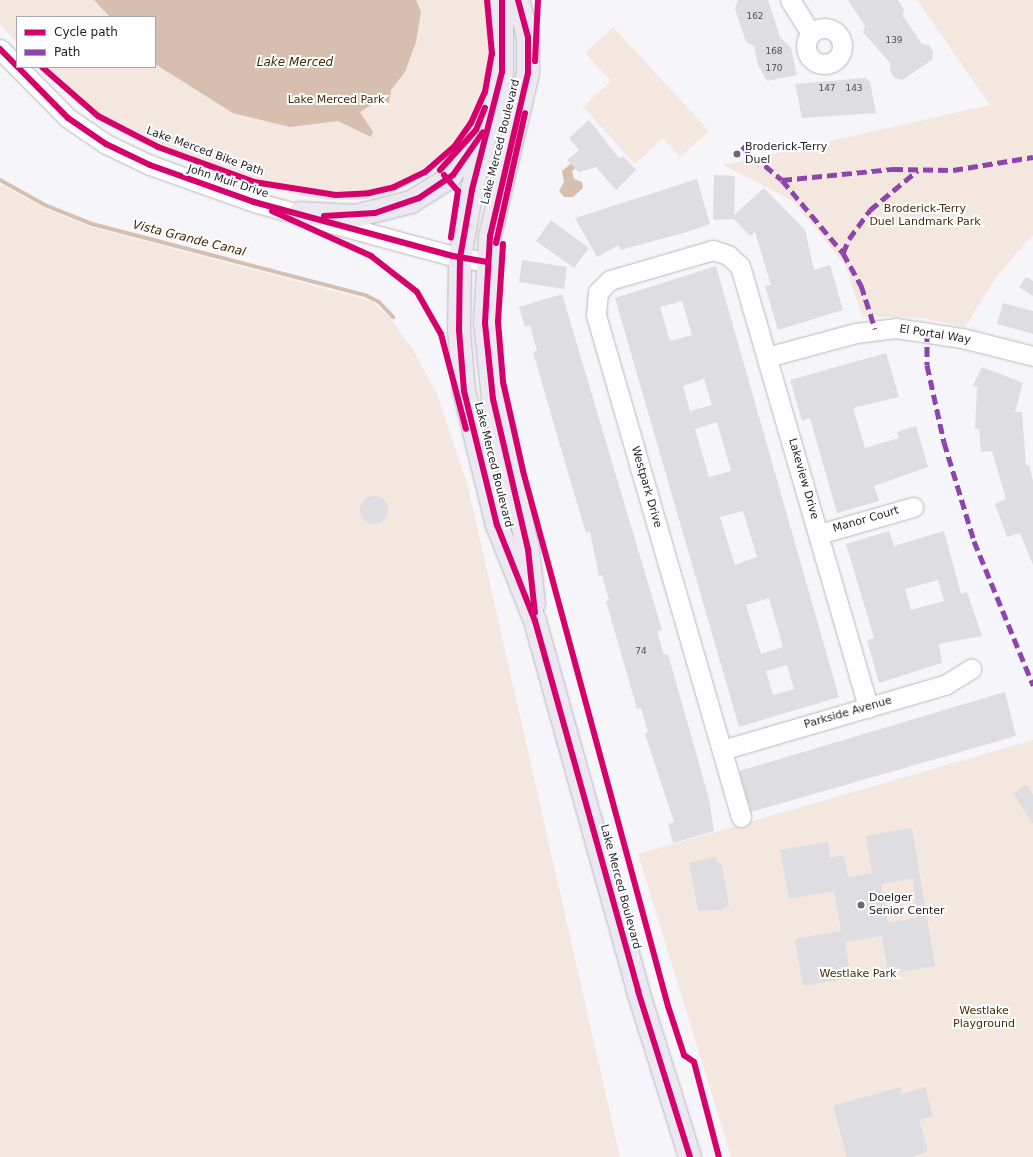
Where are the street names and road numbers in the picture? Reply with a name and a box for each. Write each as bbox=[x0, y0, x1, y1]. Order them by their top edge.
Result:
street label: Lake Merced Boulevard bbox=[479, 78, 523, 206]
street label: Lake Merced Bike Path bbox=[145, 125, 265, 179]
street label: John Muir Drive bbox=[186, 163, 270, 201]
street label: El Portal Way bbox=[898, 323, 972, 347]
street label: Lake Merced Boulevard bbox=[471, 401, 515, 529]
street label: Lakeview Drive bbox=[785, 437, 821, 521]
street label: Westpark Drive bbox=[628, 445, 664, 529]
street label: Manor Court bbox=[831, 504, 901, 536]
street label: Parkside Avenue bbox=[803, 694, 893, 732]
street label: Lake Merced Boulevard bbox=[597, 823, 643, 951]

